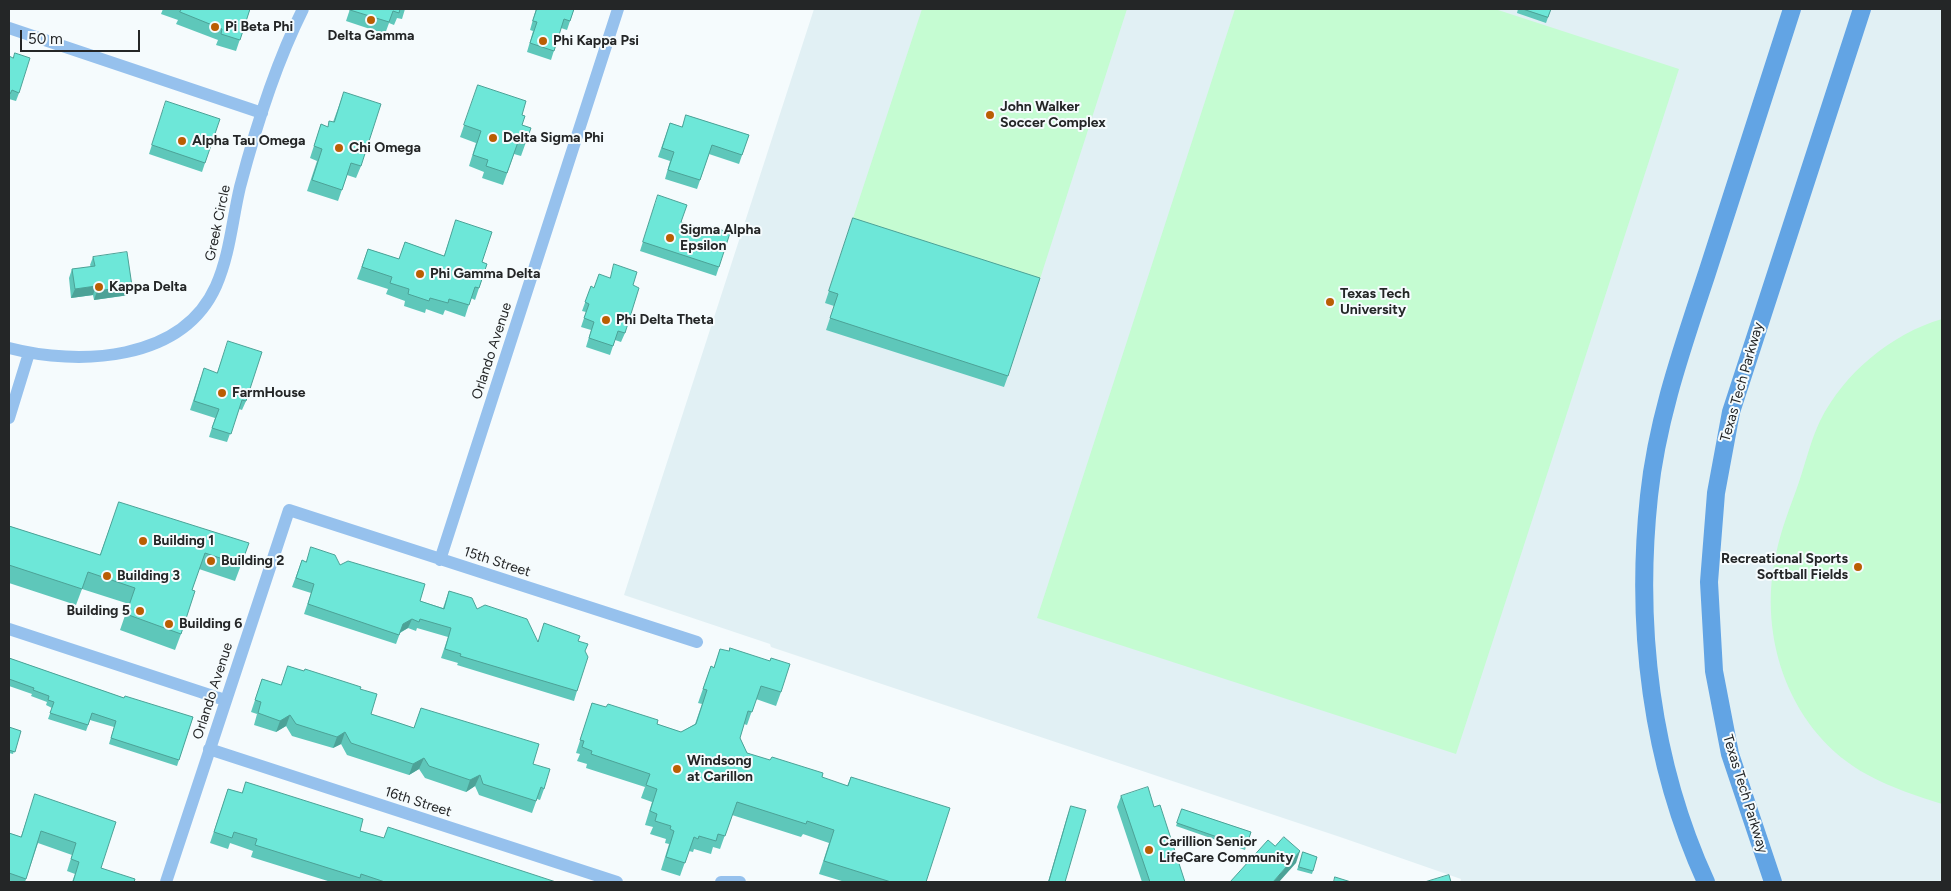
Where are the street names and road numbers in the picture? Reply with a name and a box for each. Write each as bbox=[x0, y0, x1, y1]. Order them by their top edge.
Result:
street label: Greek Circle bbox=[202, 183, 234, 263]
street label: Orlando Avenue bbox=[468, 300, 516, 402]
street label: Texas Tech Parkway bbox=[1717, 320, 1767, 444]
street label: 15th Street bbox=[461, 543, 533, 581]
street label: Orlando Avenue bbox=[189, 640, 237, 742]
street label: Texas Tech Parkway bbox=[1719, 733, 1771, 855]
street label: 16th Street bbox=[382, 783, 454, 821]

